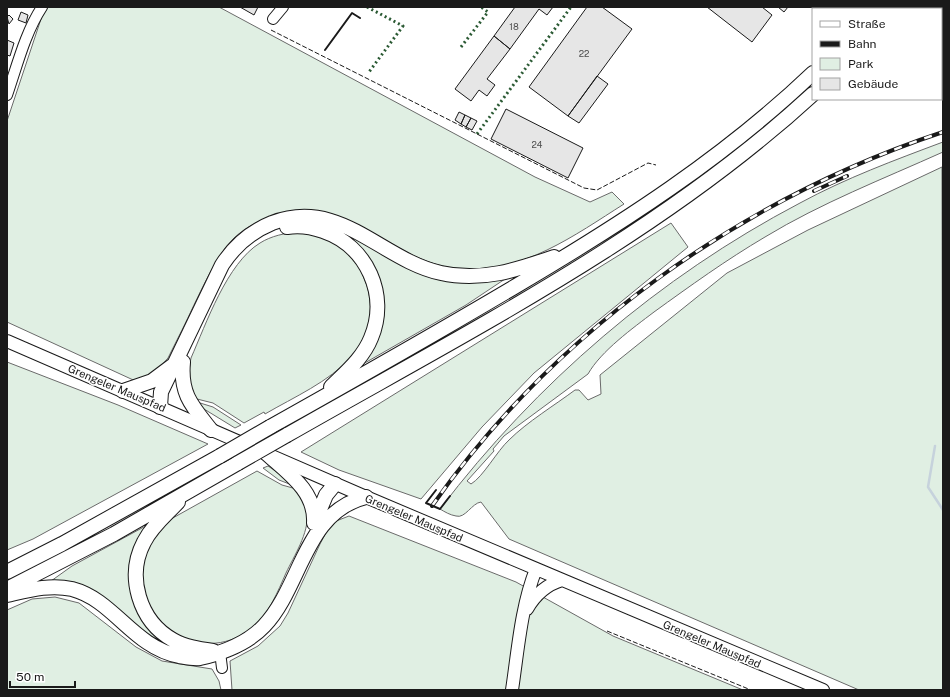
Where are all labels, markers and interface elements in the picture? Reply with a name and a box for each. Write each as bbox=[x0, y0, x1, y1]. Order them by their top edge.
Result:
legend bbox=[812, 8, 942, 100]
text: Straße bbox=[848, 17, 886, 31]
house number: 18 bbox=[509, 21, 519, 32]
text: Bahn bbox=[848, 37, 877, 51]
house number: 22 bbox=[579, 48, 589, 59]
text: Park bbox=[848, 57, 874, 71]
text: Gebäude bbox=[848, 77, 898, 91]
house number: 24 bbox=[531, 139, 543, 150]
street label: Grengeler Mauspfad bbox=[66, 362, 168, 414]
street label: Grengeler Mauspfad bbox=[363, 492, 465, 544]
street label: Grengeler Mauspfad bbox=[661, 618, 763, 670]
scale bar bbox=[10, 663, 75, 689]
text: 50 m bbox=[16, 670, 44, 684]

